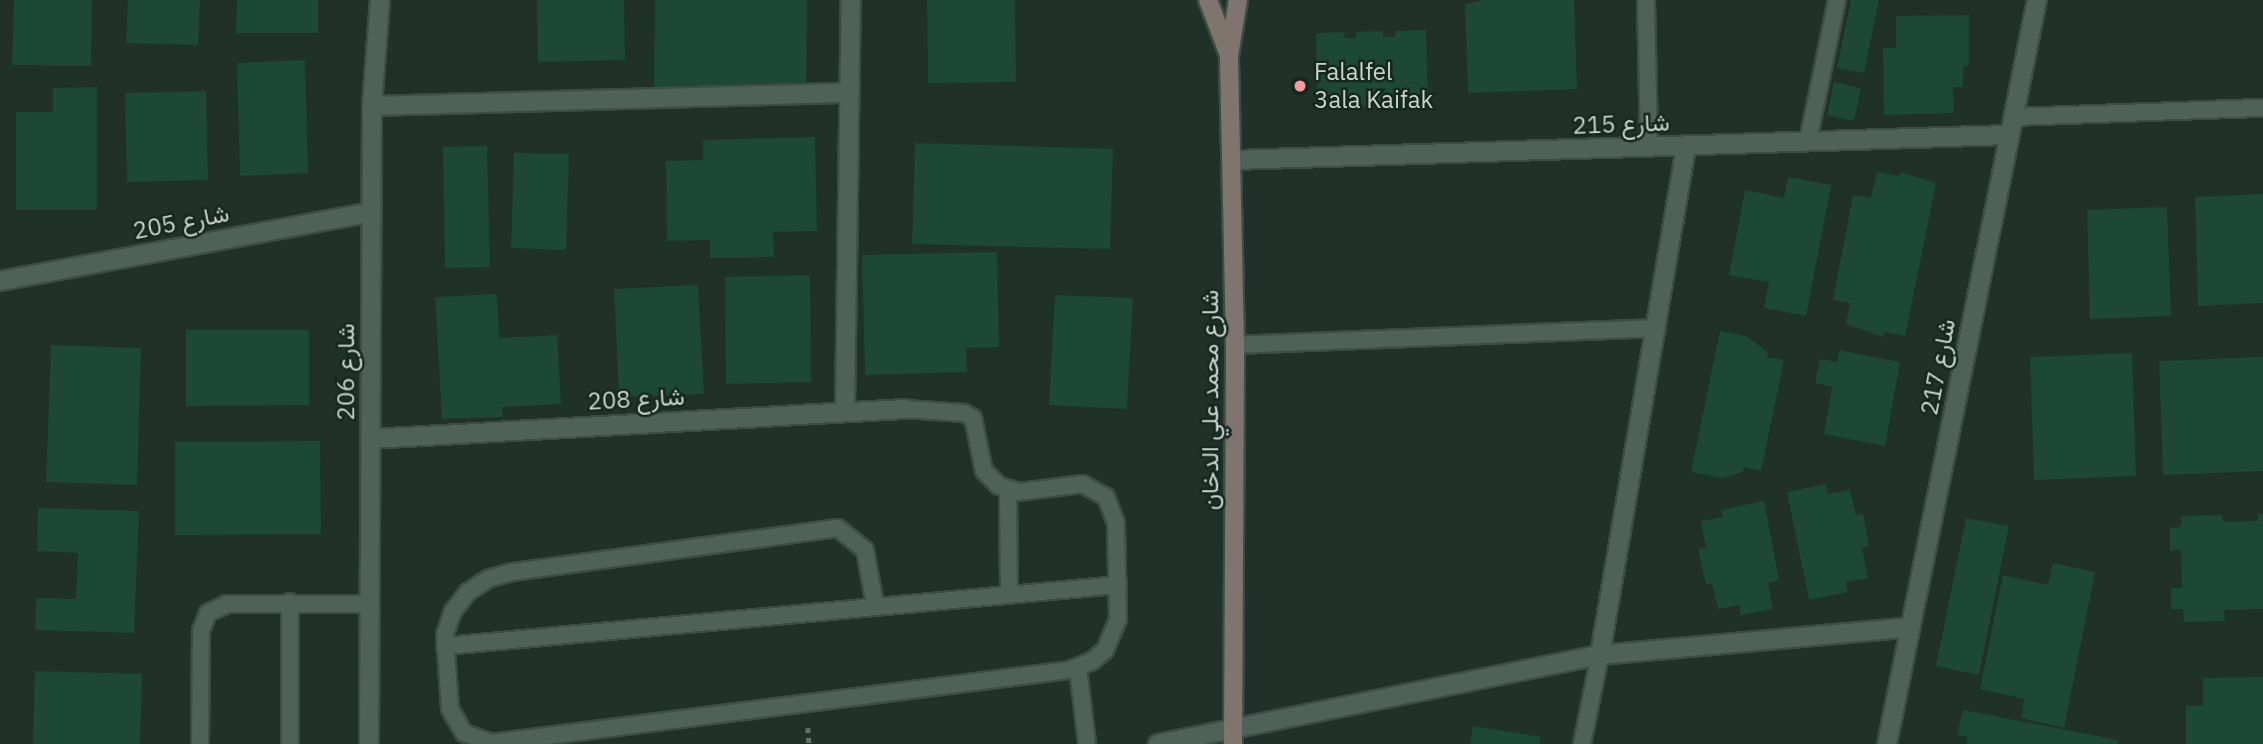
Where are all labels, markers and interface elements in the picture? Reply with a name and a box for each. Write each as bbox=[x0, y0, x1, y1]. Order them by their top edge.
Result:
place label: Falalfel 3ala Kaifak bbox=[1314, 58, 1433, 114]
marker: Falalfel 3ala Kaifak bbox=[1292, 78, 1308, 94]
street label: شارع 215 bbox=[1572, 108, 1670, 140]
street label: شارع 205 bbox=[131, 199, 231, 245]
street label: شارع محمد علي الدخان bbox=[1196, 290, 1224, 510]
street label: شارع 217 bbox=[1915, 317, 1961, 417]
street label: شارع 206 bbox=[332, 323, 360, 421]
street label: شارع 208 bbox=[587, 382, 685, 416]

